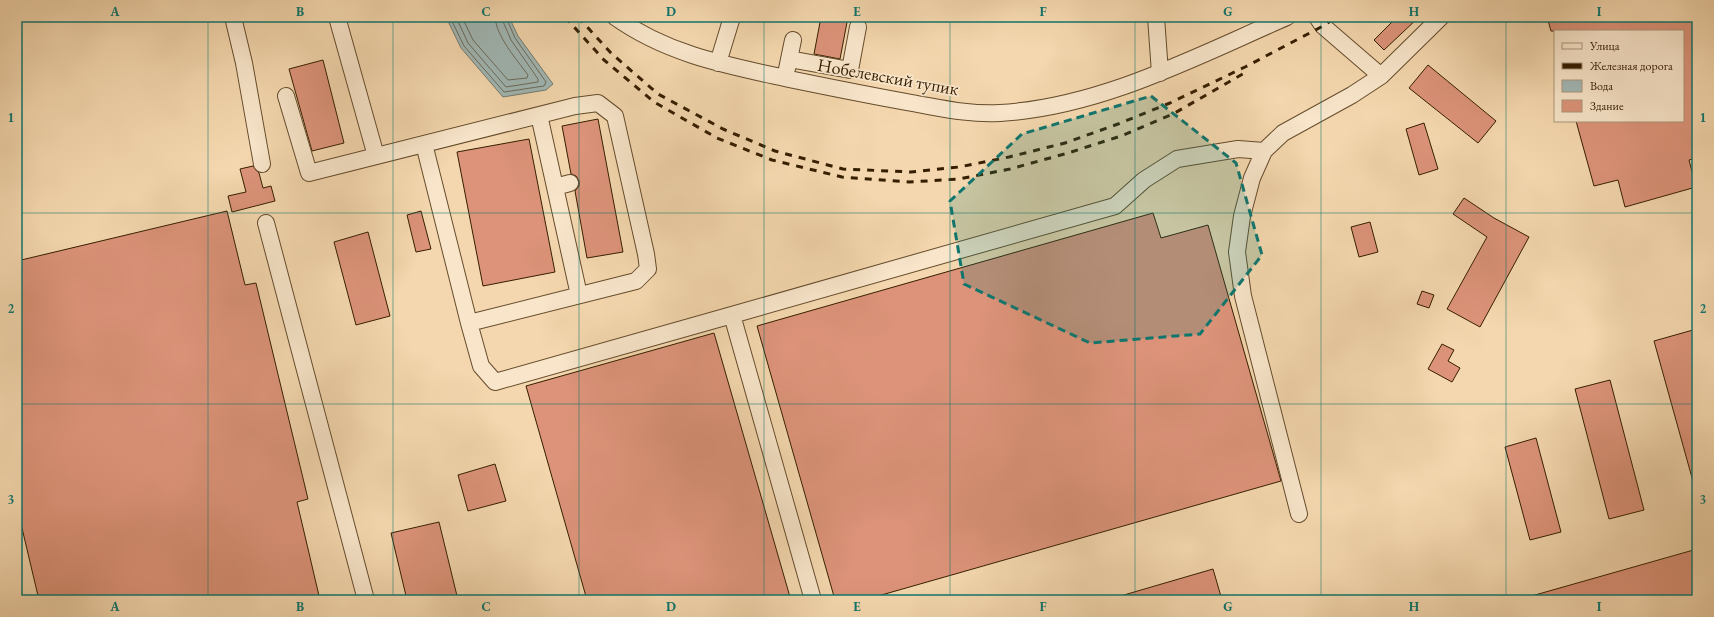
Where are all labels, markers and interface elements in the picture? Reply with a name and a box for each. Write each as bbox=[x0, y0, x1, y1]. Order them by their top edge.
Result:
text: A bbox=[109, 3, 120, 20]
text: B bbox=[296, 3, 304, 20]
text: C bbox=[481, 3, 491, 20]
text: D bbox=[666, 3, 676, 20]
text: E bbox=[853, 3, 861, 20]
text: F bbox=[1039, 3, 1047, 20]
text: G bbox=[1223, 3, 1233, 20]
text: H bbox=[1409, 3, 1420, 20]
text: I bbox=[1597, 3, 1602, 20]
legend bbox=[1554, 30, 1684, 122]
text: Улица bbox=[1589, 38, 1620, 54]
street label: Нобелевский тупик bbox=[816, 53, 961, 100]
text: Железная дорога bbox=[1589, 58, 1673, 74]
text: Вода bbox=[1590, 78, 1613, 94]
text: Здание bbox=[1590, 98, 1624, 114]
text: 1 bbox=[8, 109, 15, 126]
text: 1 bbox=[1700, 109, 1707, 126]
text: 2 bbox=[8, 300, 15, 317]
text: 2 bbox=[1700, 300, 1707, 317]
text: 3 bbox=[8, 491, 15, 508]
text: 3 bbox=[1700, 491, 1707, 508]
text: A bbox=[109, 598, 120, 615]
text: B bbox=[296, 598, 304, 615]
text: C bbox=[481, 598, 491, 615]
text: D bbox=[666, 598, 676, 615]
text: E bbox=[853, 598, 861, 615]
text: F bbox=[1039, 598, 1047, 615]
text: G bbox=[1223, 598, 1233, 615]
text: H bbox=[1409, 598, 1420, 615]
text: I bbox=[1597, 598, 1602, 615]

